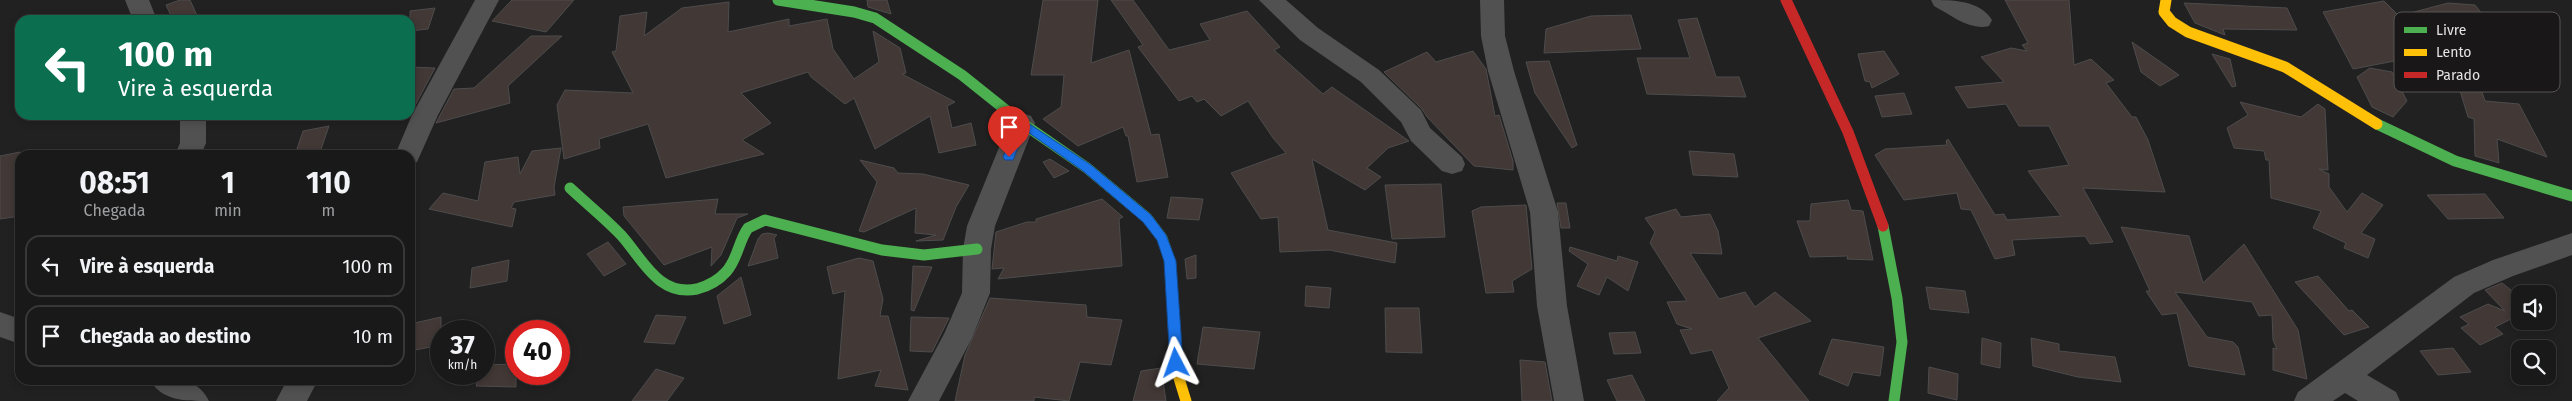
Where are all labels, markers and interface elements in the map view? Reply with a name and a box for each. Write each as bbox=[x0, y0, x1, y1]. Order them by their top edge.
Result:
legend bbox=[2394, 12, 2560, 92]
text: Livre bbox=[2436, 22, 2466, 39]
text: 100 m bbox=[118, 33, 213, 75]
icon: left bbox=[35, 35, 100, 100]
text: Lento bbox=[2436, 44, 2471, 61]
text: Parado bbox=[2436, 67, 2480, 84]
text: Vire à esquerda bbox=[118, 75, 273, 102]
pin bbox=[988, 106, 1030, 157]
icon: arrive bbox=[995, 113, 1023, 141]
text: 08:51 bbox=[79, 165, 150, 201]
text: 1 bbox=[221, 165, 235, 201]
text: 110 bbox=[306, 165, 351, 201]
text: Chegada bbox=[84, 201, 146, 220]
text: min bbox=[214, 201, 242, 220]
text: m bbox=[322, 201, 335, 220]
icon: left bbox=[37, 252, 65, 280]
text: Vire à esquerda bbox=[80, 255, 214, 278]
text: 100 m bbox=[342, 255, 393, 278]
map controls bbox=[2511, 285, 2556, 385]
button: sound bbox=[2511, 285, 2556, 330]
speed limit sign: 40 bbox=[505, 320, 570, 385]
icon: arrive bbox=[37, 322, 65, 350]
text: Chegada ao destino bbox=[80, 325, 251, 348]
text: 10 m bbox=[353, 325, 393, 348]
text: 37 bbox=[450, 331, 475, 361]
position arrow bbox=[1149, 336, 1201, 388]
button: search bbox=[2511, 340, 2556, 385]
text: km/h bbox=[448, 358, 477, 372]

